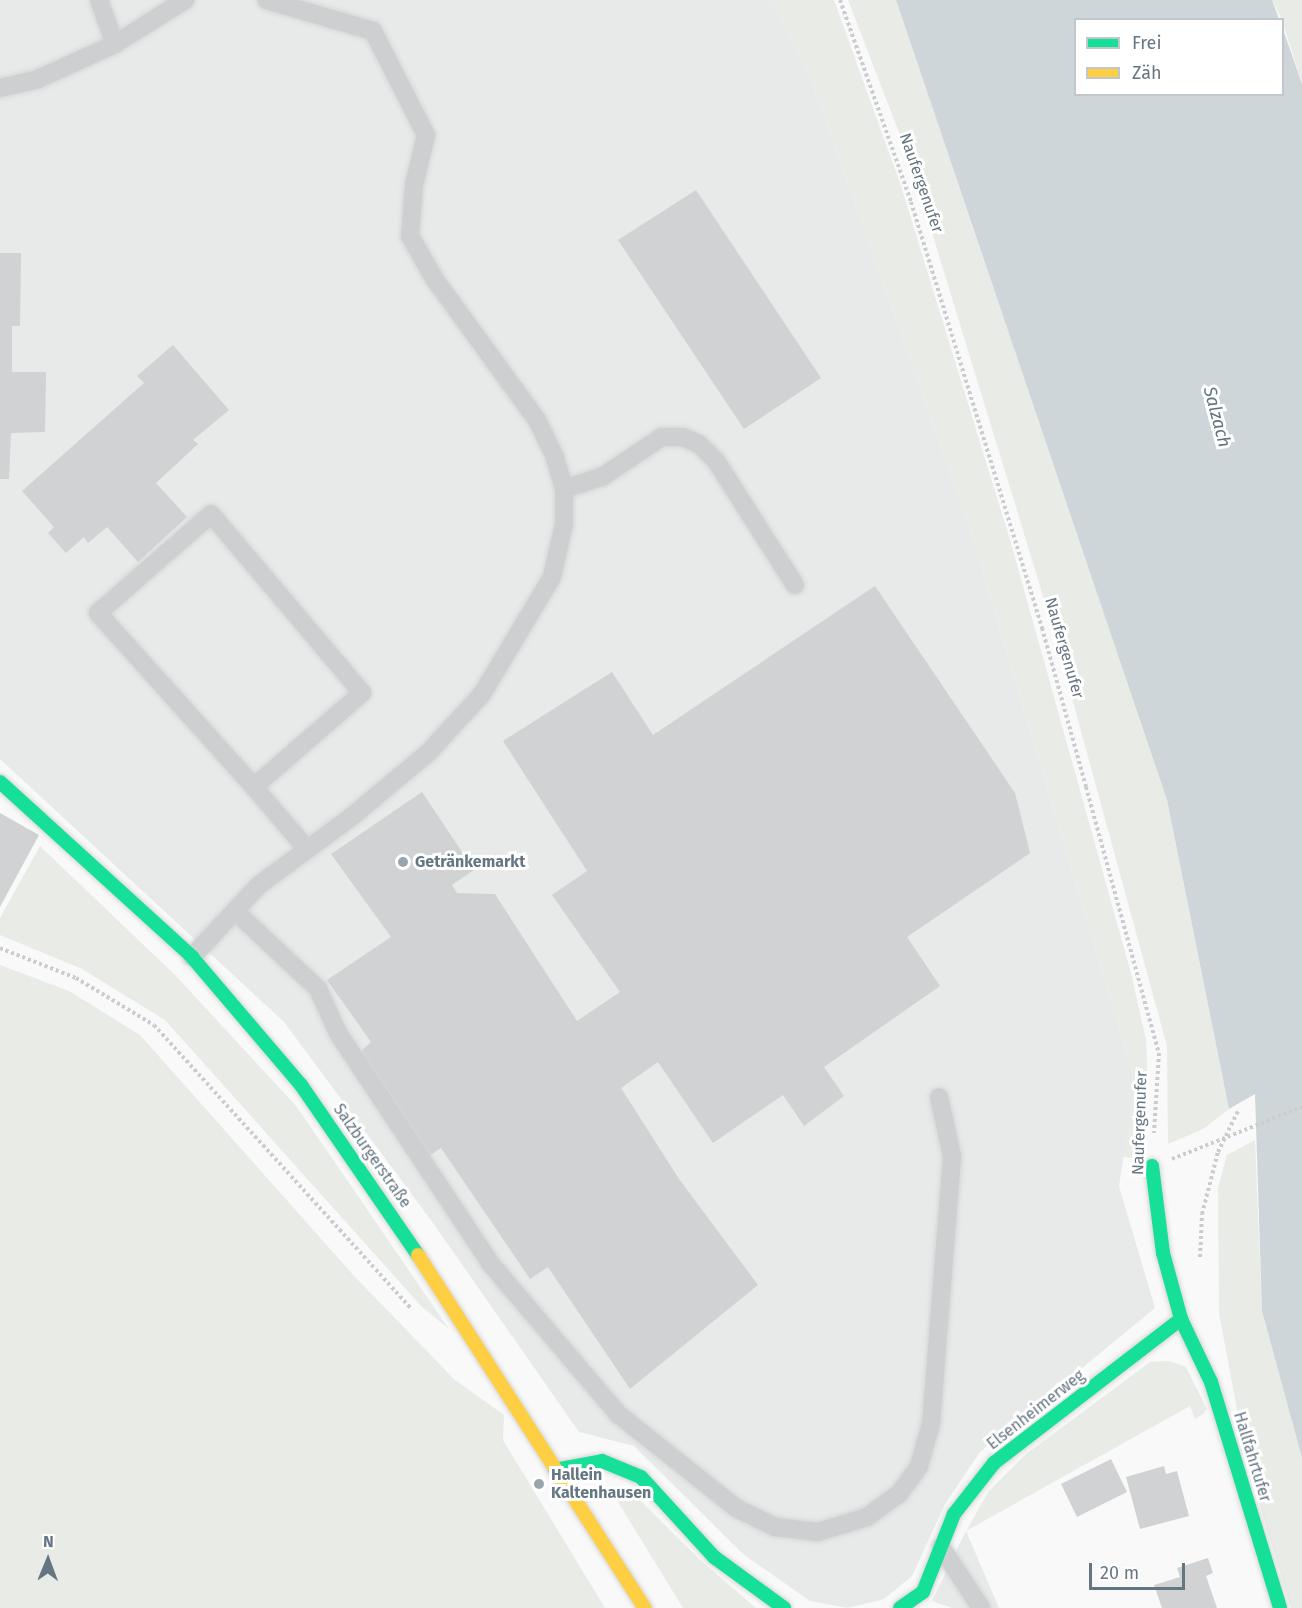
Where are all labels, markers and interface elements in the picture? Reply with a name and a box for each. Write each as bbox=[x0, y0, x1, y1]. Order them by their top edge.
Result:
legend bbox=[1074, 18, 1284, 96]
text: Frei bbox=[1132, 32, 1162, 54]
text: Zäh bbox=[1132, 62, 1161, 84]
street label: Naufergenufer bbox=[895, 131, 947, 235]
water label: Salzach bbox=[1199, 384, 1235, 450]
street label: Naufergenufer bbox=[1040, 595, 1088, 701]
place label: Getränkemarkt bbox=[415, 852, 525, 872]
marker: Getränkemarkt bbox=[396, 855, 410, 869]
street label: Naufergenufer bbox=[1129, 1071, 1151, 1175]
street label: Salzburgerstraße bbox=[329, 1100, 415, 1212]
street label: Elsenheimerweg bbox=[983, 1366, 1089, 1454]
street label: Hallfahrtufer bbox=[1229, 1410, 1275, 1504]
place label: Hallein Kaltenhausen bbox=[551, 1465, 651, 1503]
marker: Hallein Kaltenhausen bbox=[532, 1477, 546, 1491]
north arrow bbox=[18, 1530, 78, 1590]
text: N bbox=[43, 1532, 54, 1551]
scale bar bbox=[1092, 1551, 1188, 1589]
text: 20 m bbox=[1100, 1562, 1139, 1584]

